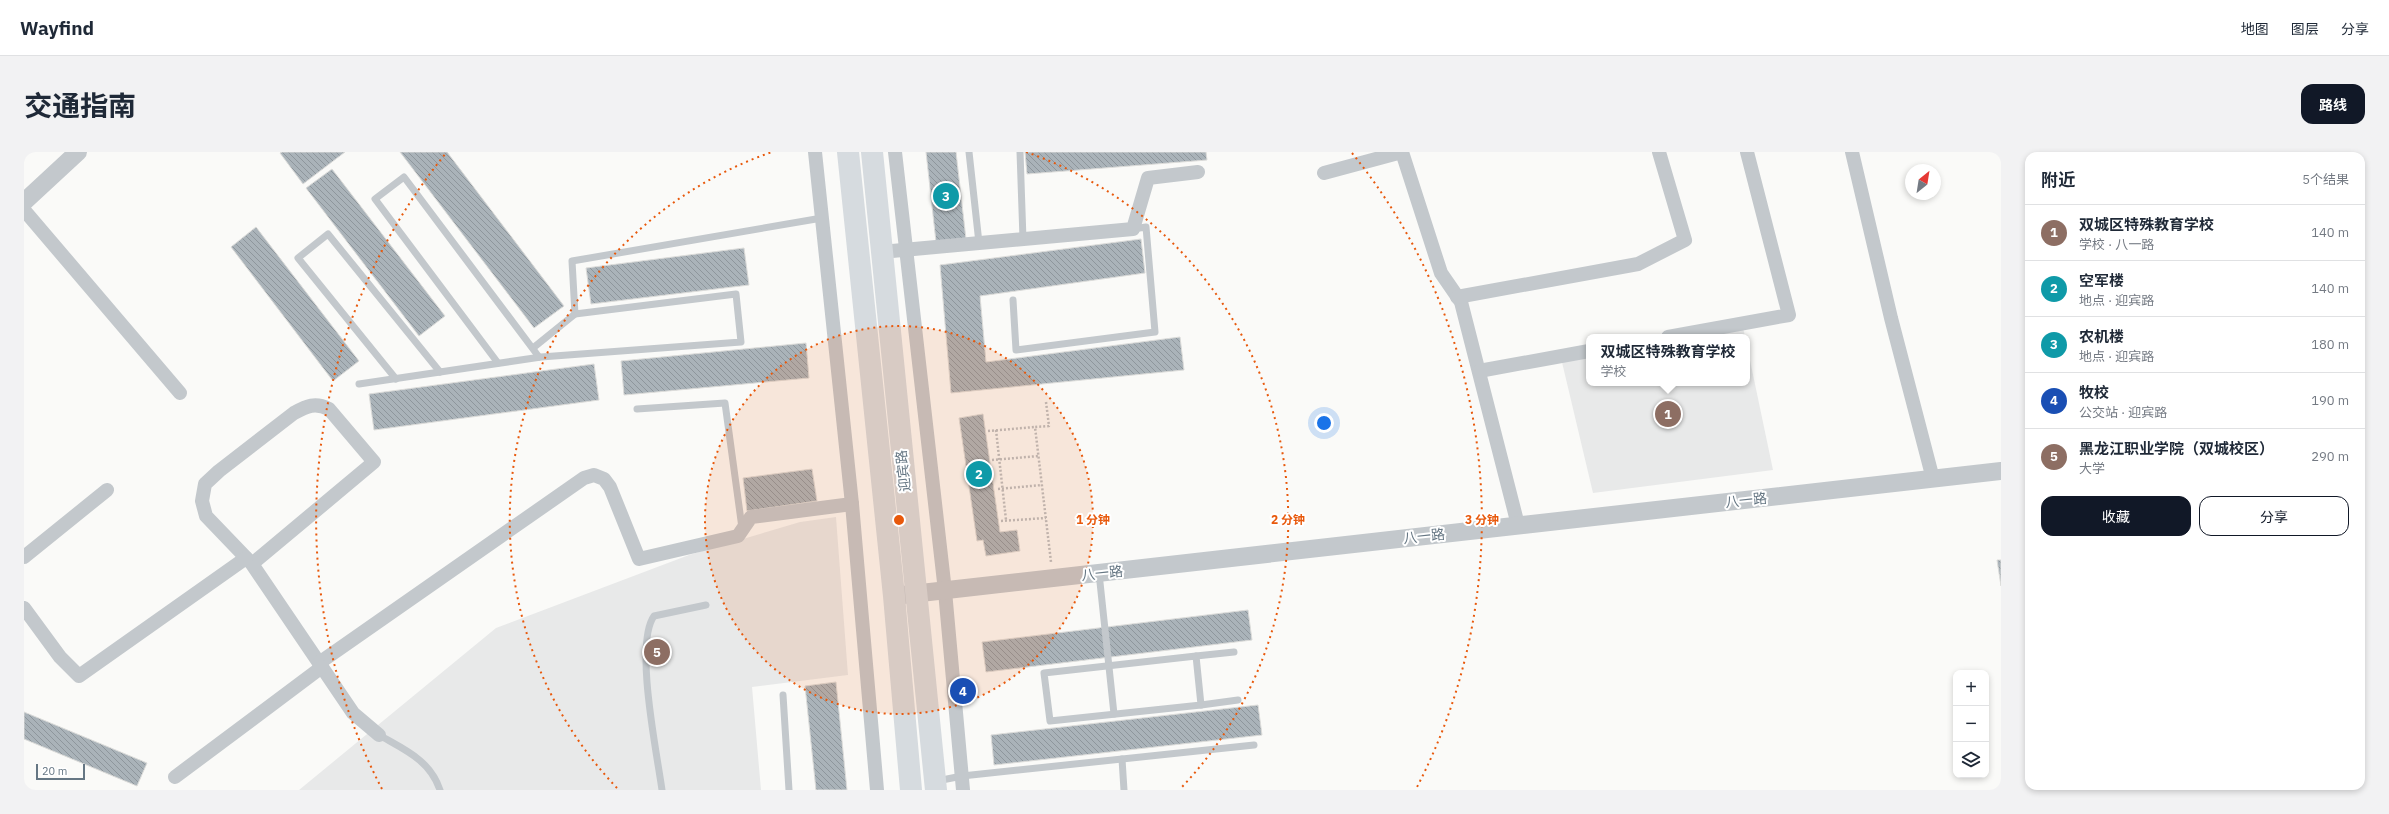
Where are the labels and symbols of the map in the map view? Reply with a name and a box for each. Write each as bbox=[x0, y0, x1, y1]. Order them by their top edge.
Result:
north arrow bbox=[1905, 164, 1941, 200]
pin: 3 bbox=[933, 181, 959, 211]
pin: 1 bbox=[1655, 399, 1681, 429]
your location bbox=[1314, 413, 1334, 433]
street label: 迎宾路 bbox=[892, 449, 914, 493]
pin: 2 bbox=[966, 459, 992, 489]
street label: 八一路 bbox=[1724, 489, 1768, 511]
text: 1 分钟 bbox=[1076, 512, 1110, 527]
text: 2 分钟 bbox=[1271, 512, 1305, 527]
text: 3 分钟 bbox=[1465, 512, 1499, 527]
centre of rings bbox=[892, 513, 906, 527]
street label: 八一路 bbox=[1402, 525, 1446, 547]
street label: 八一路 bbox=[1080, 562, 1124, 584]
pin: 5 bbox=[644, 637, 670, 667]
pin: 4 bbox=[950, 676, 976, 706]
scale bar bbox=[36, 762, 85, 781]

